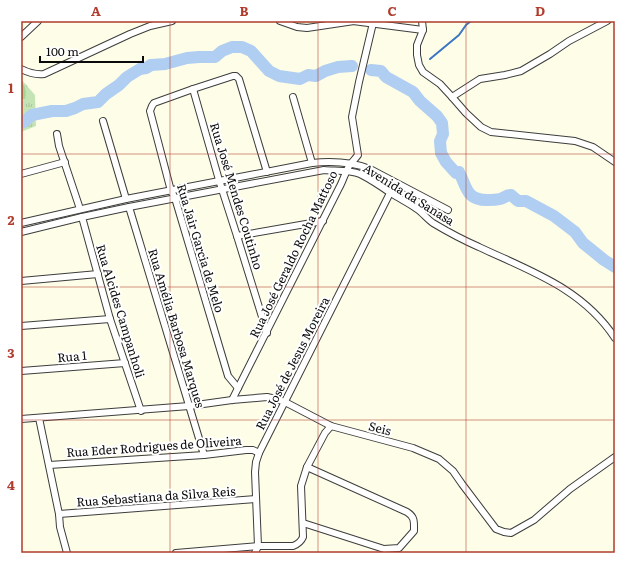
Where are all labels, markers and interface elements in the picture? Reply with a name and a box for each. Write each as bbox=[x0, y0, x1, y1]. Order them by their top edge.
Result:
text: A bbox=[91, 1, 101, 20]
text: B bbox=[240, 1, 249, 20]
text: C bbox=[387, 1, 397, 20]
text: D bbox=[535, 1, 545, 20]
scale bar bbox=[40, 38, 143, 64]
text: 100 m bbox=[46, 42, 79, 60]
text: 1 bbox=[8, 78, 14, 97]
street label: Rua José Mendes Coutinho bbox=[206, 120, 268, 272]
street label: Avenida da Sanasa bbox=[360, 159, 459, 230]
street label: Rua José Geraldo Rocha Mattoso bbox=[244, 167, 342, 341]
street label: Rua Jair Garcia de Melo bbox=[173, 181, 229, 315]
text: 2 bbox=[8, 210, 15, 229]
street label: Rua Alcides Campanholi bbox=[92, 242, 150, 380]
street label: Rua Amélia Barbosa Marques bbox=[144, 246, 210, 410]
street label: Rua José de Jesus Moreira bbox=[251, 293, 334, 433]
text: 3 bbox=[7, 343, 15, 362]
street label: Rua 1 bbox=[57, 346, 88, 366]
street label: Seis bbox=[367, 417, 394, 440]
street label: Rua Eder Rodrigues de Oliveira bbox=[66, 431, 243, 461]
text: 4 bbox=[7, 475, 15, 494]
street label: Rua Sebastiana da Silva Reis bbox=[76, 481, 237, 511]

